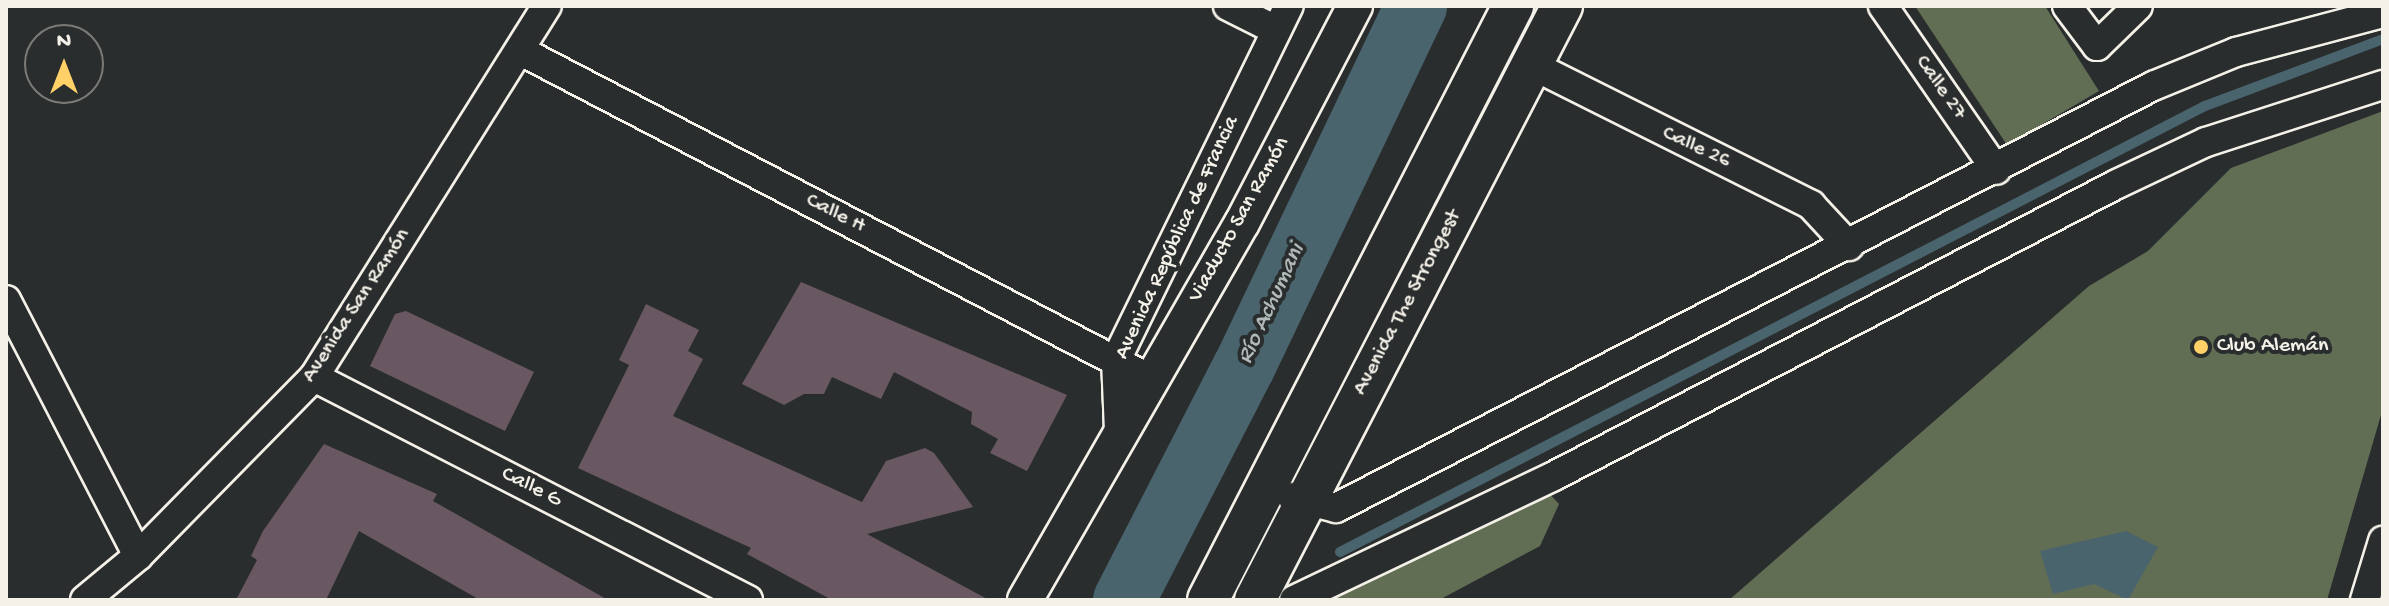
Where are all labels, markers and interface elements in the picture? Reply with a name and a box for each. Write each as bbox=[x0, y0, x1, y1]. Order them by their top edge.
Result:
north arrow bbox=[24, 24, 104, 104]
text: N bbox=[57, 29, 71, 55]
street label: Calle 27 bbox=[1908, 51, 1972, 125]
street label: Avenida República de Francia bbox=[1110, 112, 1246, 364]
street label: Calle 26 bbox=[1658, 121, 1734, 175]
street label: Viaducto San Ramón bbox=[1184, 133, 1296, 307]
street label: Calle H bbox=[801, 188, 869, 240]
street label: Avenida The Strongest bbox=[1348, 206, 1468, 400]
street label: Avenida San Ramón bbox=[297, 224, 417, 388]
water label: Río Achumani bbox=[1232, 239, 1312, 369]
place label: Club Alemán bbox=[2217, 334, 2328, 360]
marker: Club Alemán bbox=[2192, 338, 2210, 356]
street label: Calle G bbox=[496, 462, 566, 514]

